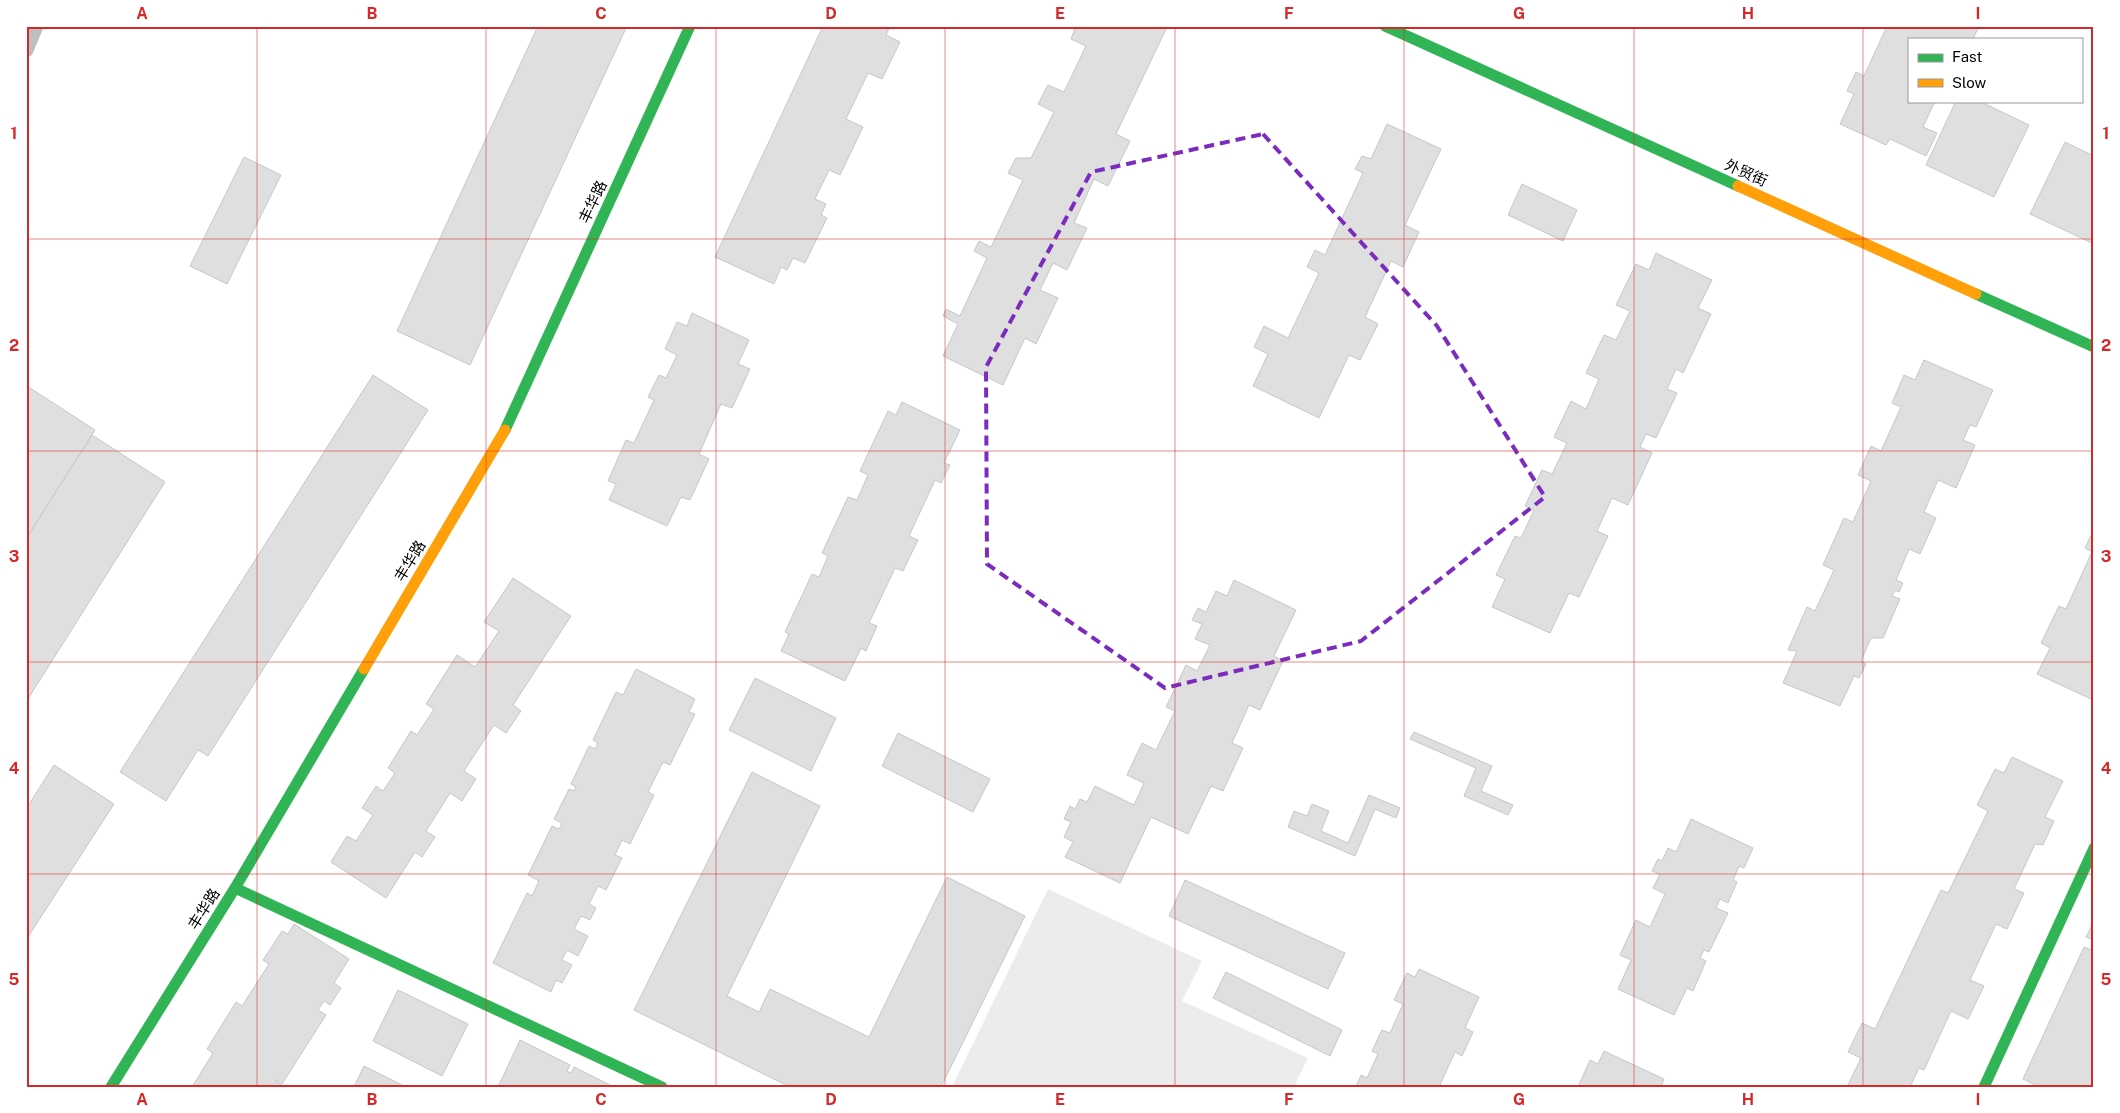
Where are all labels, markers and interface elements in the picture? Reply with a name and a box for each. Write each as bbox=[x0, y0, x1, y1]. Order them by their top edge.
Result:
text: A bbox=[136, 4, 148, 23]
text: B bbox=[367, 4, 378, 23]
text: C bbox=[595, 4, 607, 23]
text: D bbox=[825, 4, 837, 23]
text: E bbox=[1055, 4, 1065, 23]
text: F bbox=[1284, 4, 1294, 23]
text: G bbox=[1513, 4, 1525, 23]
text: H bbox=[1742, 4, 1754, 23]
text: I bbox=[1976, 4, 1980, 23]
legend bbox=[1908, 38, 2082, 102]
text: Fast bbox=[1952, 48, 1982, 65]
text: Slow bbox=[1952, 74, 1987, 91]
text: 1 bbox=[11, 124, 17, 143]
text: 1 bbox=[2103, 124, 2109, 143]
street label: 外贸街 bbox=[1722, 156, 1770, 189]
street label: 丰华路 bbox=[575, 178, 610, 226]
text: 2 bbox=[9, 336, 19, 355]
text: 2 bbox=[2101, 336, 2111, 355]
street label: 丰华路 bbox=[391, 537, 428, 584]
text: 3 bbox=[9, 547, 19, 566]
text: 3 bbox=[2101, 547, 2111, 566]
text: 4 bbox=[9, 759, 20, 778]
text: 4 bbox=[2101, 759, 2112, 778]
street label: 丰华路 bbox=[184, 885, 223, 932]
text: 5 bbox=[9, 970, 20, 989]
text: 5 bbox=[2101, 970, 2112, 989]
text: A bbox=[136, 1090, 148, 1109]
text: B bbox=[367, 1090, 378, 1109]
text: C bbox=[595, 1090, 607, 1109]
text: D bbox=[825, 1090, 837, 1109]
text: E bbox=[1055, 1090, 1065, 1109]
text: F bbox=[1284, 1090, 1294, 1109]
text: G bbox=[1513, 1090, 1525, 1109]
text: H bbox=[1742, 1090, 1754, 1109]
text: I bbox=[1976, 1090, 1980, 1109]

